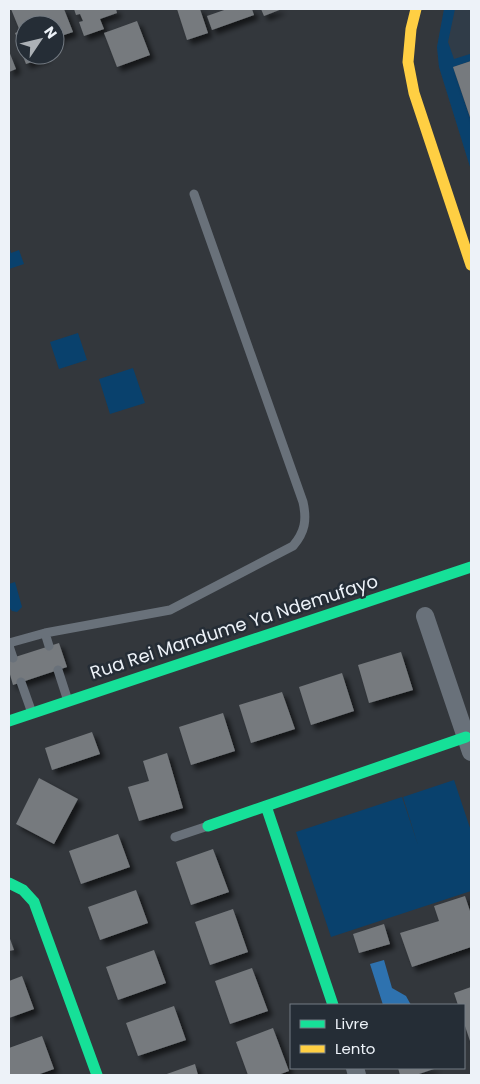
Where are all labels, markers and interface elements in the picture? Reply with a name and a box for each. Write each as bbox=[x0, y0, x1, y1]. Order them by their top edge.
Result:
north arrow bbox=[15, 15, 65, 65]
text: N bbox=[39, 22, 62, 43]
street label: Rua Rei Mandume Ya Ndemufayo bbox=[87, 568, 381, 685]
legend bbox=[290, 1004, 465, 1069]
text: Livre bbox=[335, 1013, 368, 1034]
text: Lento bbox=[335, 1038, 375, 1059]

